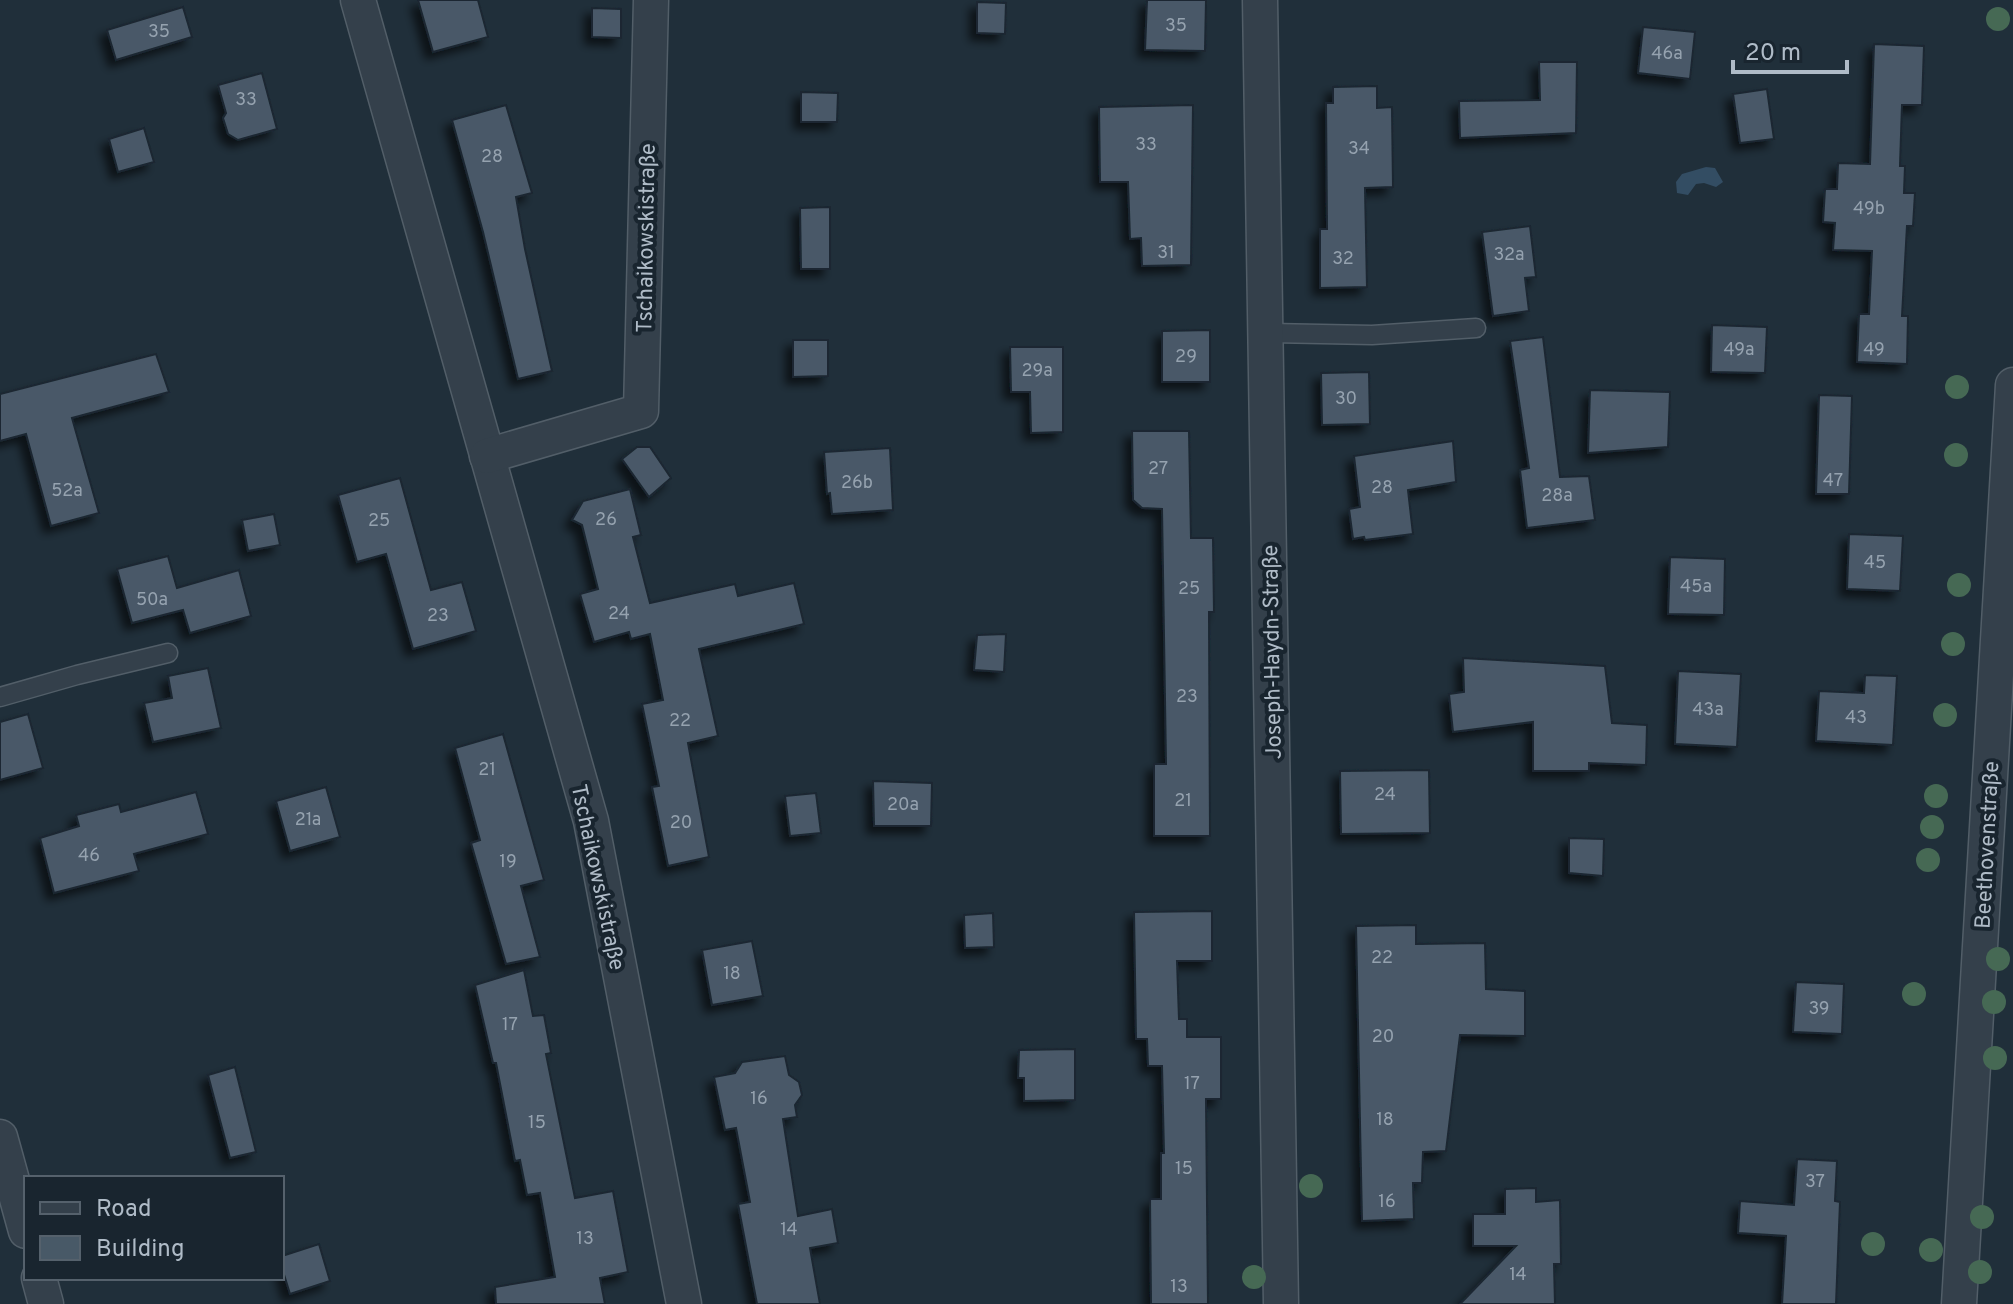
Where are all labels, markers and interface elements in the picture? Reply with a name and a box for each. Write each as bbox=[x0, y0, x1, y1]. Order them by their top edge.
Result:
house number: 35 bbox=[1165, 15, 1187, 38]
house number: 35 bbox=[148, 21, 170, 44]
scale bar bbox=[1733, 24, 1847, 74]
text: 20 m bbox=[1745, 39, 1801, 69]
house number: 46a bbox=[1651, 43, 1683, 66]
house number: 33 bbox=[235, 89, 257, 112]
house number: 33 bbox=[1135, 134, 1157, 157]
house number: 34 bbox=[1348, 138, 1370, 161]
street label: Tschaikowskistraße bbox=[632, 143, 663, 333]
house number: 28 bbox=[481, 146, 503, 169]
house number: 49b bbox=[1853, 198, 1885, 221]
house number: 31 bbox=[1157, 242, 1175, 265]
house number: 32a bbox=[1494, 244, 1524, 267]
house number: 32 bbox=[1332, 248, 1354, 271]
house number: 49a bbox=[1723, 339, 1755, 362]
house number: 49 bbox=[1863, 339, 1885, 362]
house number: 29 bbox=[1175, 346, 1197, 369]
house number: 29a bbox=[1021, 360, 1053, 383]
house number: 30 bbox=[1335, 388, 1357, 411]
house number: 27 bbox=[1148, 458, 1168, 481]
house number: 47 bbox=[1823, 470, 1843, 493]
house number: 26b bbox=[841, 472, 873, 495]
house number: 28 bbox=[1371, 477, 1393, 500]
house number: 52a bbox=[51, 480, 83, 503]
house number: 28a bbox=[1541, 485, 1573, 508]
house number: 26 bbox=[595, 509, 617, 532]
house number: 25 bbox=[368, 510, 390, 533]
street label: Joseph-Haydn-Straße bbox=[1258, 544, 1289, 760]
house number: 45 bbox=[1864, 552, 1886, 575]
house number: 45a bbox=[1680, 576, 1712, 599]
house number: 25 bbox=[1178, 578, 1200, 601]
house number: 50a bbox=[136, 589, 168, 612]
house number: 24 bbox=[608, 603, 630, 626]
house number: 23 bbox=[427, 605, 449, 628]
house number: 23 bbox=[1176, 686, 1198, 709]
house number: 43a bbox=[1692, 699, 1724, 722]
house number: 43 bbox=[1845, 707, 1867, 730]
house number: 22 bbox=[669, 710, 691, 733]
house number: 21 bbox=[478, 759, 496, 782]
street label: Beethovenstraße bbox=[1971, 761, 2006, 930]
street label: Tschaikowskistraße bbox=[564, 782, 629, 973]
house number: 24 bbox=[1374, 784, 1396, 807]
house number: 21 bbox=[1174, 790, 1192, 813]
house number: 20a bbox=[887, 794, 919, 817]
house number: 21a bbox=[295, 809, 321, 832]
house number: 20 bbox=[670, 812, 692, 835]
house number: 46 bbox=[78, 845, 100, 868]
house number: 19 bbox=[499, 851, 517, 874]
house number: 22 bbox=[1371, 947, 1393, 970]
house number: 18 bbox=[723, 963, 741, 986]
house number: 39 bbox=[1808, 998, 1830, 1021]
house number: 17 bbox=[502, 1014, 518, 1037]
house number: 20 bbox=[1372, 1026, 1394, 1049]
house number: 17 bbox=[1184, 1073, 1200, 1096]
house number: 16 bbox=[750, 1088, 768, 1111]
house number: 18 bbox=[1376, 1109, 1394, 1132]
house number: 15 bbox=[528, 1112, 546, 1135]
house number: 15 bbox=[1175, 1158, 1193, 1181]
house number: 37 bbox=[1805, 1171, 1825, 1194]
legend bbox=[24, 1176, 284, 1280]
house number: 16 bbox=[1378, 1191, 1396, 1214]
text: Road bbox=[96, 1195, 152, 1225]
house number: 14 bbox=[780, 1219, 798, 1242]
house number: 13 bbox=[576, 1228, 594, 1251]
text: Building bbox=[96, 1235, 185, 1265]
house number: 14 bbox=[1509, 1264, 1527, 1287]
house number: 13 bbox=[1170, 1276, 1188, 1299]

